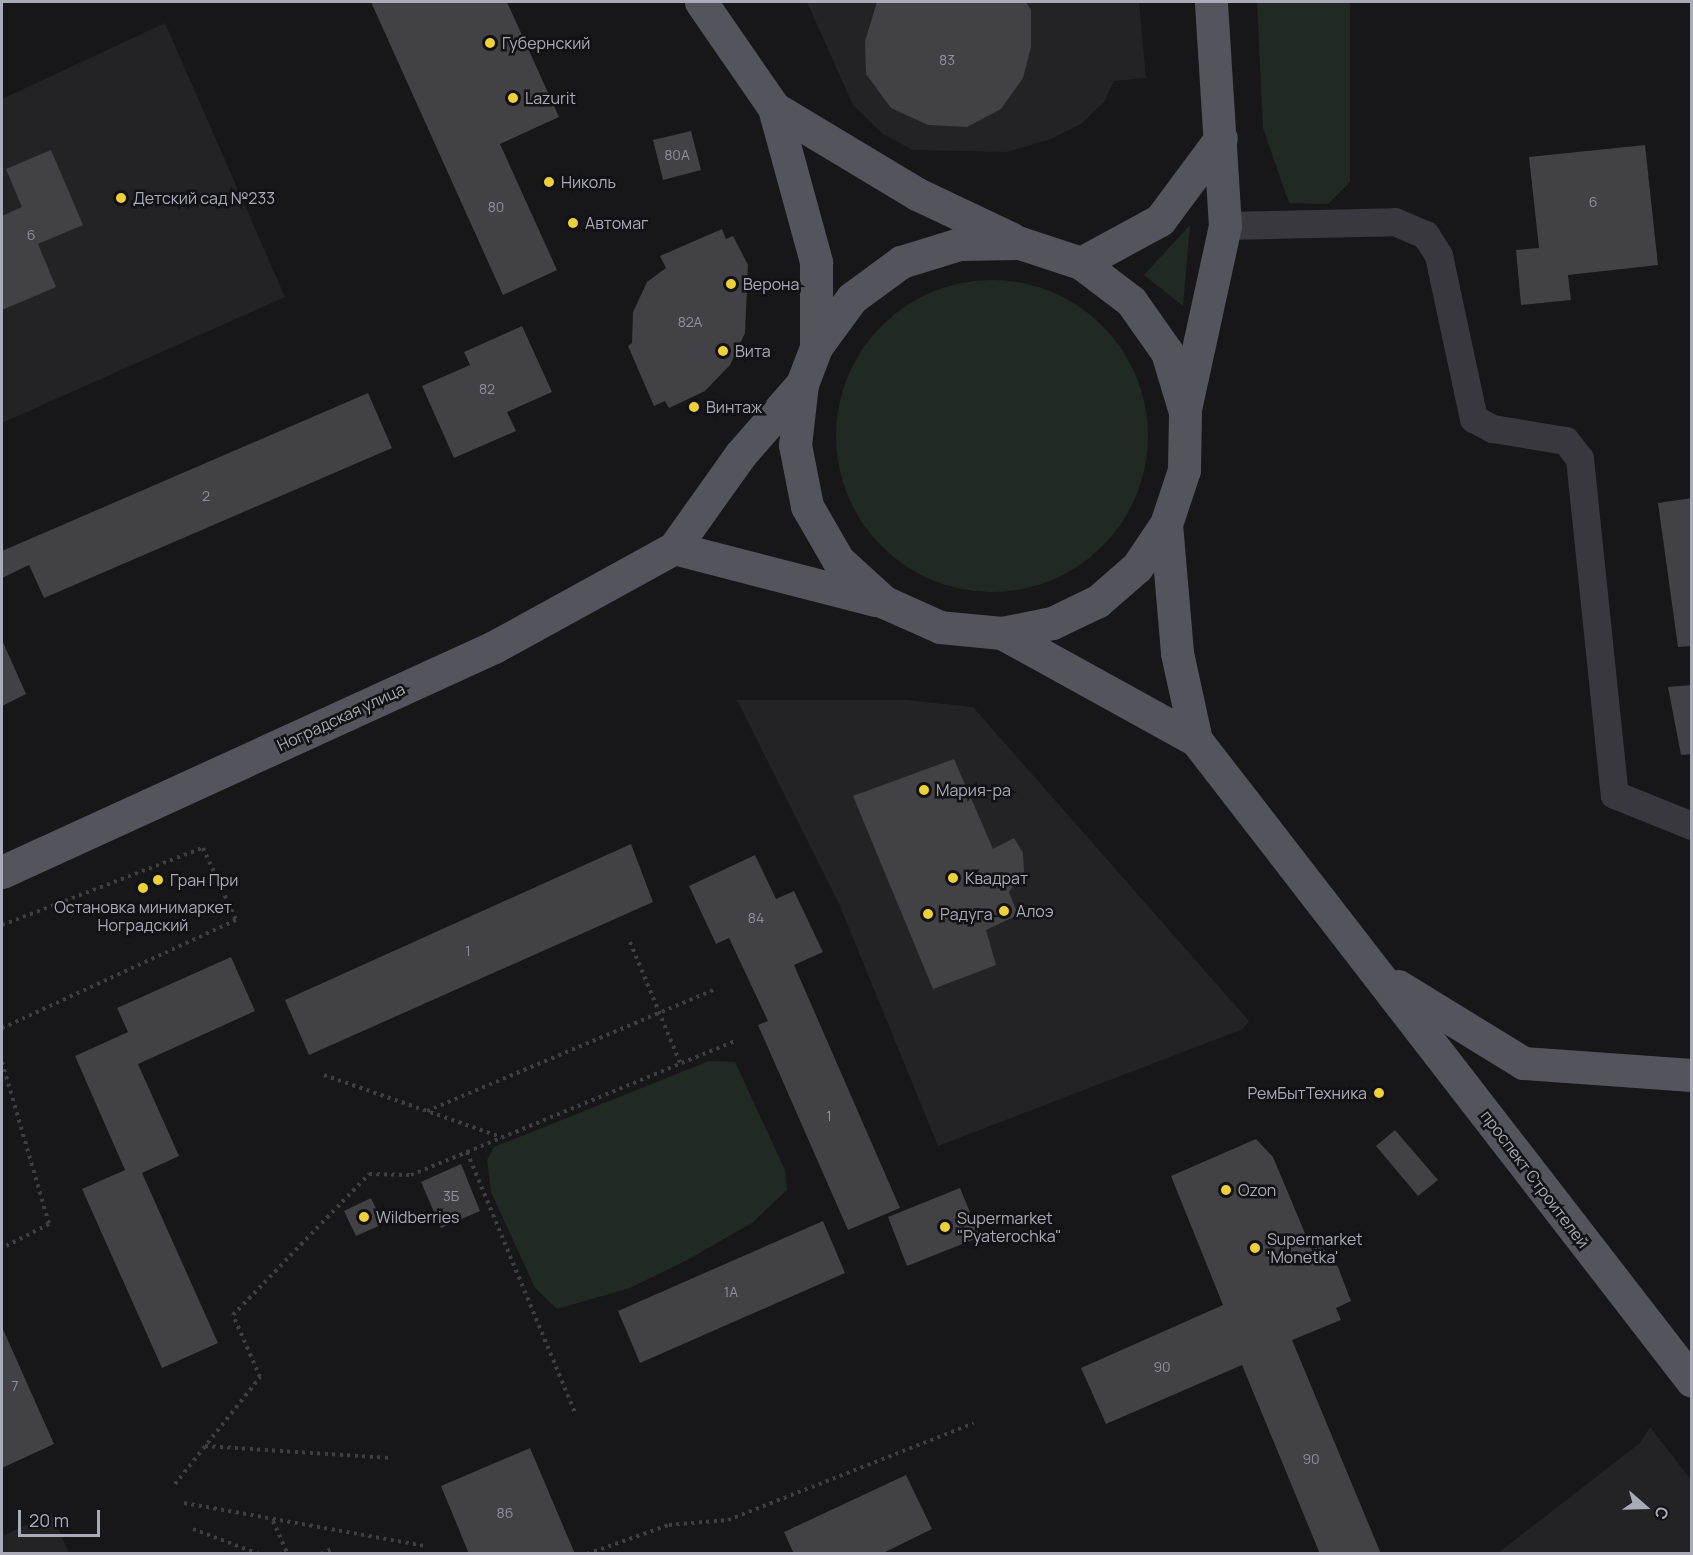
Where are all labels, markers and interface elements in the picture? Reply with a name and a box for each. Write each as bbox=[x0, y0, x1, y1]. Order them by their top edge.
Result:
place label: Губернский bbox=[502, 33, 590, 53]
marker: Губернский bbox=[483, 36, 497, 50]
house number: 83 bbox=[939, 52, 955, 68]
place label: Lazurit bbox=[525, 88, 576, 108]
marker: Lazurit bbox=[506, 91, 520, 105]
house number: 80А bbox=[664, 147, 690, 163]
place label: Николь bbox=[561, 172, 616, 192]
marker: Николь bbox=[542, 175, 556, 189]
place label: Детский сад №233 bbox=[133, 188, 275, 208]
marker: Детский сад №233 bbox=[114, 191, 128, 205]
house number: 6 bbox=[1589, 194, 1597, 210]
house number: 80 bbox=[488, 199, 504, 215]
place label: Автомаг bbox=[585, 213, 649, 233]
marker: Автомаг bbox=[566, 216, 580, 230]
house number: 6 bbox=[27, 227, 35, 243]
place label: Верона bbox=[743, 274, 799, 294]
marker: Верона bbox=[724, 277, 738, 291]
house number: 82А bbox=[678, 314, 702, 330]
place label: Вита bbox=[735, 341, 771, 361]
marker: Вита bbox=[716, 344, 730, 358]
house number: 82 bbox=[479, 381, 495, 397]
place label: Винтаж bbox=[706, 397, 762, 417]
marker: Винтаж bbox=[687, 400, 701, 414]
house number: 2 bbox=[202, 488, 210, 504]
street label: Ноградская улица bbox=[274, 679, 408, 755]
place label: Мария-ра bbox=[936, 780, 1011, 800]
marker: Мария-ра bbox=[917, 783, 931, 797]
place label: Квадрат bbox=[965, 868, 1028, 888]
place label: Гран При bbox=[170, 870, 238, 890]
marker: Квадрат bbox=[946, 871, 960, 885]
marker: Гран При bbox=[151, 873, 165, 887]
marker: Остановка минимаркет Ноградский bbox=[136, 881, 150, 895]
place label: Остановка минимаркет Ноградский bbox=[54, 897, 232, 935]
place label: Алоэ bbox=[1016, 901, 1054, 921]
place label: Радуга bbox=[940, 904, 993, 924]
marker: Алоэ bbox=[997, 904, 1011, 918]
marker: Радуга bbox=[921, 907, 935, 921]
house number: 84 bbox=[748, 910, 764, 926]
house number: 1 bbox=[465, 943, 471, 959]
place label: РемБытТехника bbox=[1247, 1083, 1367, 1103]
marker: РемБытТехника bbox=[1372, 1086, 1386, 1100]
street label: проспект Строителей bbox=[1477, 1106, 1593, 1252]
house number: 1 bbox=[826, 1108, 832, 1124]
place label: Ozon bbox=[1238, 1180, 1276, 1200]
marker: Ozon bbox=[1219, 1183, 1233, 1197]
house number: 3Б bbox=[443, 1188, 459, 1204]
place label: Wildberries bbox=[376, 1207, 459, 1227]
place label: Supermarket "Pyaterochka" bbox=[957, 1208, 1062, 1246]
marker: Wildberries bbox=[357, 1210, 371, 1224]
marker: Supermarket "Pyaterochka" bbox=[938, 1220, 952, 1234]
place label: Supermarket 'Monetka' bbox=[1267, 1229, 1363, 1267]
marker: Supermarket 'Monetka' bbox=[1248, 1241, 1262, 1255]
house number: 1А bbox=[724, 1284, 738, 1300]
house number: 90 bbox=[1153, 1359, 1171, 1375]
house number: 7 bbox=[11, 1378, 19, 1394]
house number: 90 bbox=[1302, 1451, 1320, 1467]
north arrow bbox=[1615, 1477, 1675, 1537]
scale bar bbox=[21, 1498, 104, 1536]
text: С bbox=[1650, 1504, 1674, 1522]
house number: 86 bbox=[497, 1505, 513, 1521]
text: 20 m bbox=[29, 1508, 69, 1532]

